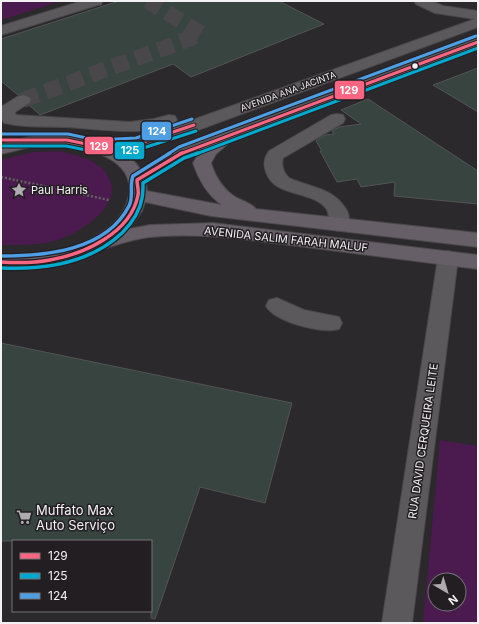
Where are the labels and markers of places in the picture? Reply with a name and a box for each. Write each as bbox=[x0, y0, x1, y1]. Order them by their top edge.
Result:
unlabelled marker bbox=[410, 61, 420, 71]
place icon: Paul Harris bbox=[10, 181, 28, 199]
place label: Paul Harris bbox=[31, 183, 88, 197]
place label: Muffato Max Auto Serviço bbox=[36, 502, 115, 533]
supermarket icon: Muffato Max Auto Serviço bbox=[15, 508, 33, 526]

